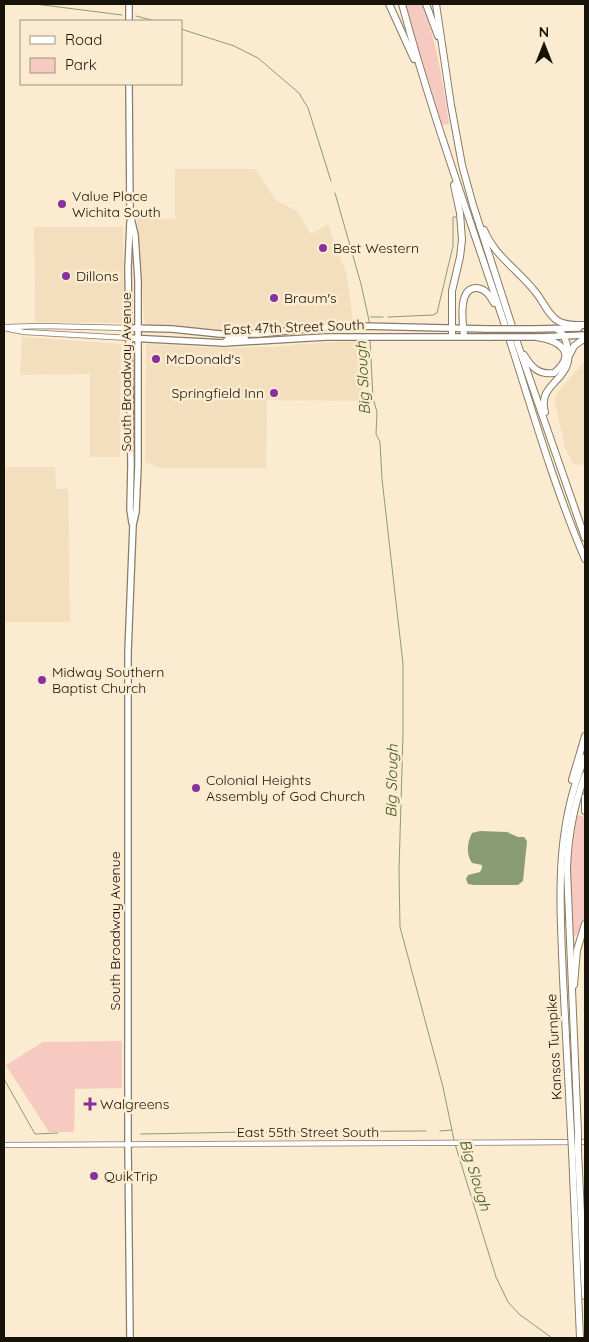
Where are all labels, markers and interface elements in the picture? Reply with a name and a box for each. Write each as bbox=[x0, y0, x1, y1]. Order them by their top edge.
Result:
legend bbox=[20, 20, 182, 85]
north arrow bbox=[519, 20, 569, 70]
text: N bbox=[539, 23, 549, 41]
text: Road bbox=[65, 30, 102, 49]
text: Park bbox=[65, 55, 97, 74]
place label: Value Place Wichita South bbox=[72, 187, 161, 221]
marker: Value Place Wichita South bbox=[56, 198, 68, 210]
place label: Best Western bbox=[333, 239, 419, 257]
marker: Best Western bbox=[317, 242, 329, 254]
place label: Dillons bbox=[76, 267, 118, 285]
marker: Dillons bbox=[60, 270, 72, 282]
place label: Braum's bbox=[284, 289, 337, 307]
street label: South Broadway Avenue bbox=[117, 292, 135, 452]
marker: Braum's bbox=[268, 292, 280, 304]
street label: East 47th Street South bbox=[223, 316, 365, 338]
water label: Big Slough bbox=[351, 340, 374, 415]
place label: McDonald's bbox=[166, 350, 241, 368]
marker: McDonald's bbox=[150, 353, 162, 365]
place label: Springfield Inn bbox=[171, 384, 264, 402]
marker: Springfield Inn bbox=[268, 387, 280, 399]
place label: Midway Southern Baptist Church bbox=[52, 663, 164, 697]
marker: Midway Southern Baptist Church bbox=[36, 674, 48, 686]
water label: Big Slough bbox=[381, 744, 402, 818]
place label: Colonial Heights Assembly of God Church bbox=[206, 771, 365, 805]
marker: Colonial Heights Assembly of God Church bbox=[190, 782, 202, 794]
street label: South Broadway Avenue bbox=[106, 851, 124, 1011]
street label: Kansas Turnpike bbox=[542, 993, 566, 1101]
place label: Walgreens bbox=[100, 1095, 169, 1113]
marker: Walgreens bbox=[84, 1098, 96, 1110]
street label: East 55th Street South bbox=[237, 1123, 379, 1141]
water label: Big Slough bbox=[456, 1137, 495, 1213]
place label: QuikTrip bbox=[104, 1167, 158, 1185]
marker: QuikTrip bbox=[88, 1170, 100, 1182]

